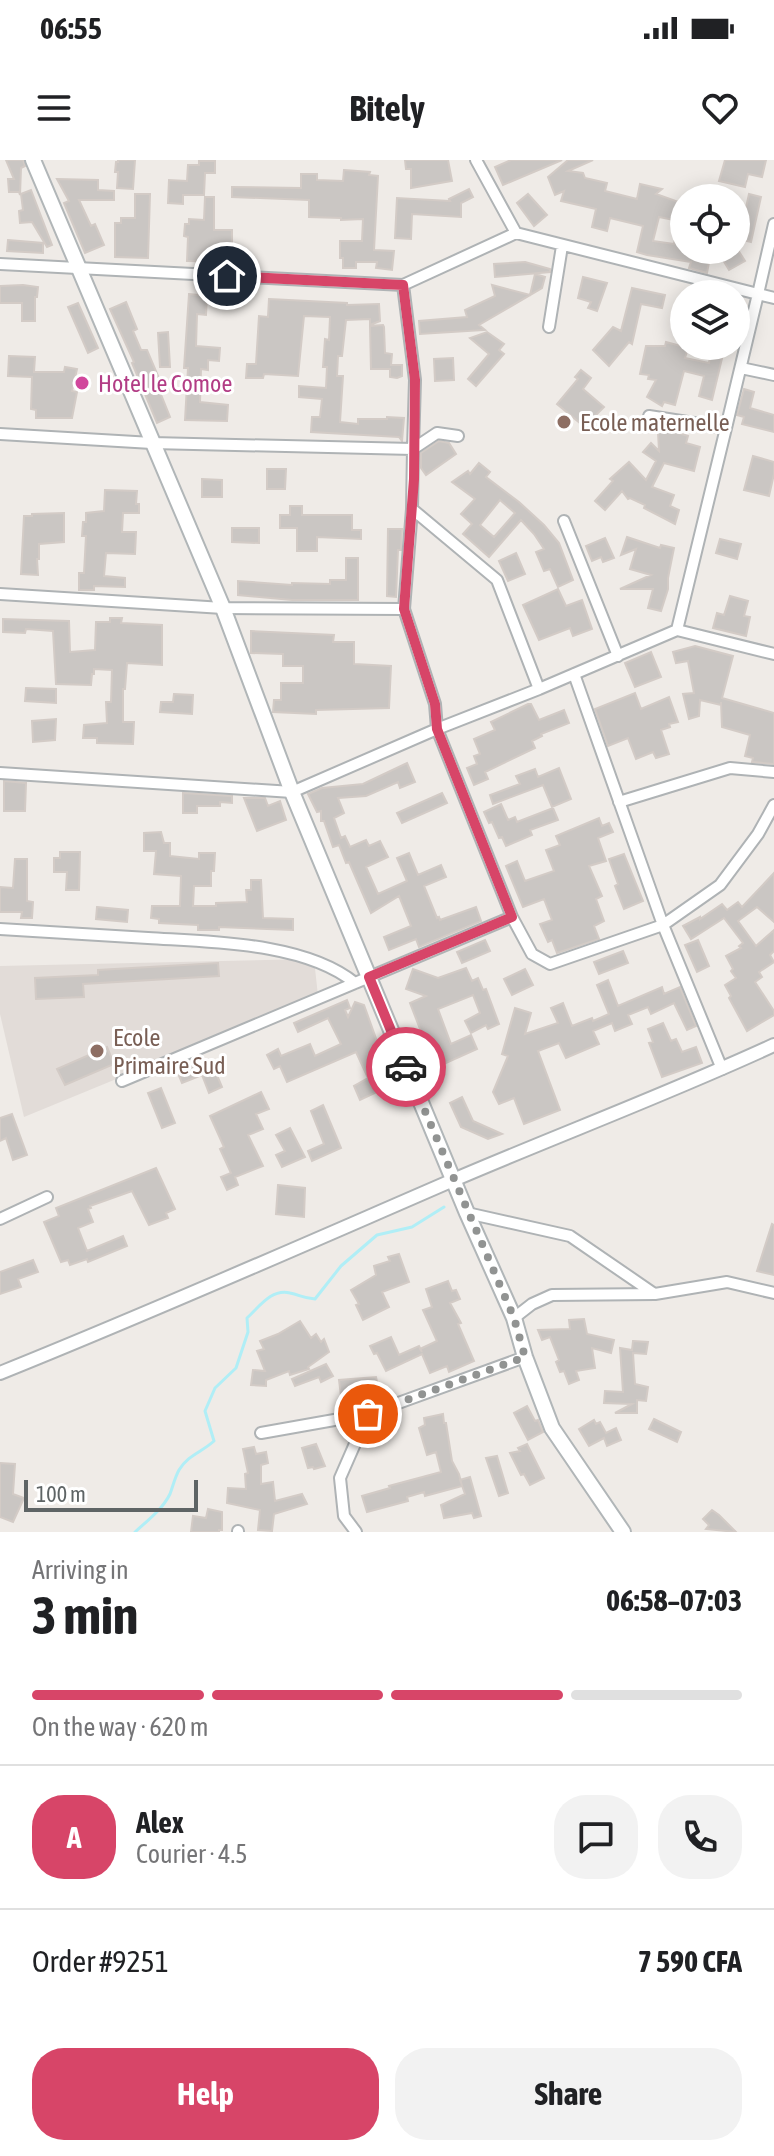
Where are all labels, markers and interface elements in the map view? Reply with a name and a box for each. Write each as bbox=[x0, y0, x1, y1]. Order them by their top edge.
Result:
text: 06:55 bbox=[40, 11, 102, 45]
icon: menu bbox=[32, 86, 76, 130]
icon: heart bbox=[698, 86, 742, 130]
text: Bitely bbox=[349, 87, 425, 129]
map controls bbox=[670, 184, 750, 360]
button: locate bbox=[670, 184, 750, 264]
pin bbox=[193, 242, 261, 310]
icon: home bbox=[205, 254, 249, 298]
button: layers bbox=[670, 280, 750, 360]
place label: Hotel le Comoe bbox=[98, 370, 232, 397]
marker: Hotel le Comoe bbox=[73, 374, 91, 392]
place label: Ecole maternelle bbox=[580, 409, 730, 436]
marker: Ecole maternelle bbox=[555, 413, 573, 431]
place label: Ecole Primaire Sud bbox=[113, 1024, 226, 1079]
courier bbox=[366, 1027, 446, 1107]
marker: Ecole Primaire Sud bbox=[88, 1042, 106, 1060]
icon: car bbox=[384, 1045, 428, 1089]
pin bbox=[334, 1380, 402, 1448]
icon: bag bbox=[346, 1392, 390, 1436]
scale bar bbox=[24, 1476, 198, 1512]
text: 100 m bbox=[36, 1481, 86, 1507]
text: Arriving in bbox=[32, 1555, 129, 1585]
text: 06:58–07:03 bbox=[606, 1583, 742, 1617]
text: 3 min bbox=[32, 1585, 138, 1645]
text: On the way · 620 m bbox=[32, 1712, 209, 1742]
button: chat bbox=[554, 1795, 638, 1879]
button: phone bbox=[658, 1795, 742, 1879]
text: Alex bbox=[136, 1805, 184, 1839]
text: A bbox=[67, 1820, 81, 1854]
text: Courier · 4.5 bbox=[136, 1839, 247, 1869]
text: Order #9251 bbox=[32, 1944, 169, 1978]
text: 7 590 CFA bbox=[638, 1944, 742, 1978]
button: Help bbox=[32, 2048, 379, 2140]
button: Share bbox=[395, 2048, 742, 2140]

